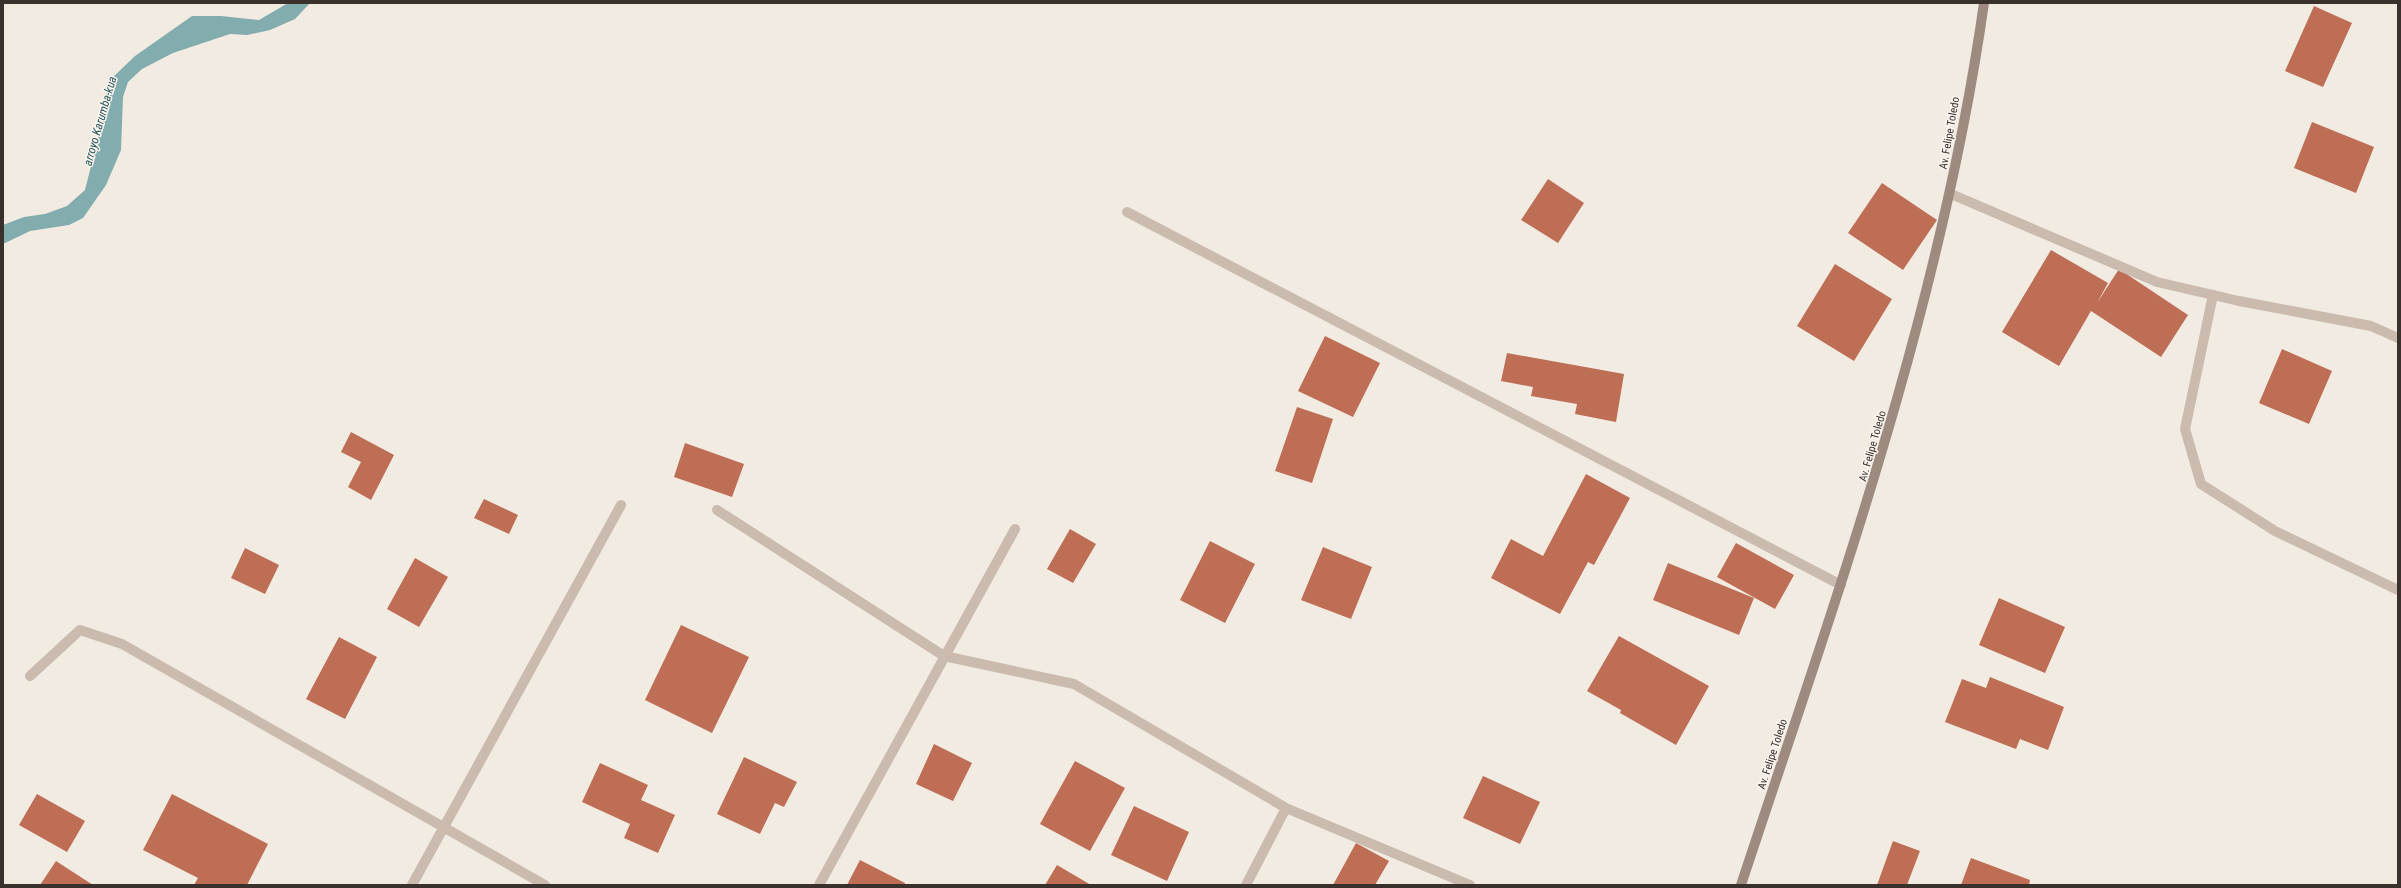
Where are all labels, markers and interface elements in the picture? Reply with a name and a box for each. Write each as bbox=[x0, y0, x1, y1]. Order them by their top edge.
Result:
water label: arroyo Karumba-kua bbox=[81, 75, 119, 167]
street label: Av. Felipe Toledo bbox=[1937, 95, 1962, 170]
street label: Av. Felipe Toledo bbox=[1856, 409, 1889, 483]
street label: Av. Felipe Toledo bbox=[1755, 717, 1790, 791]

